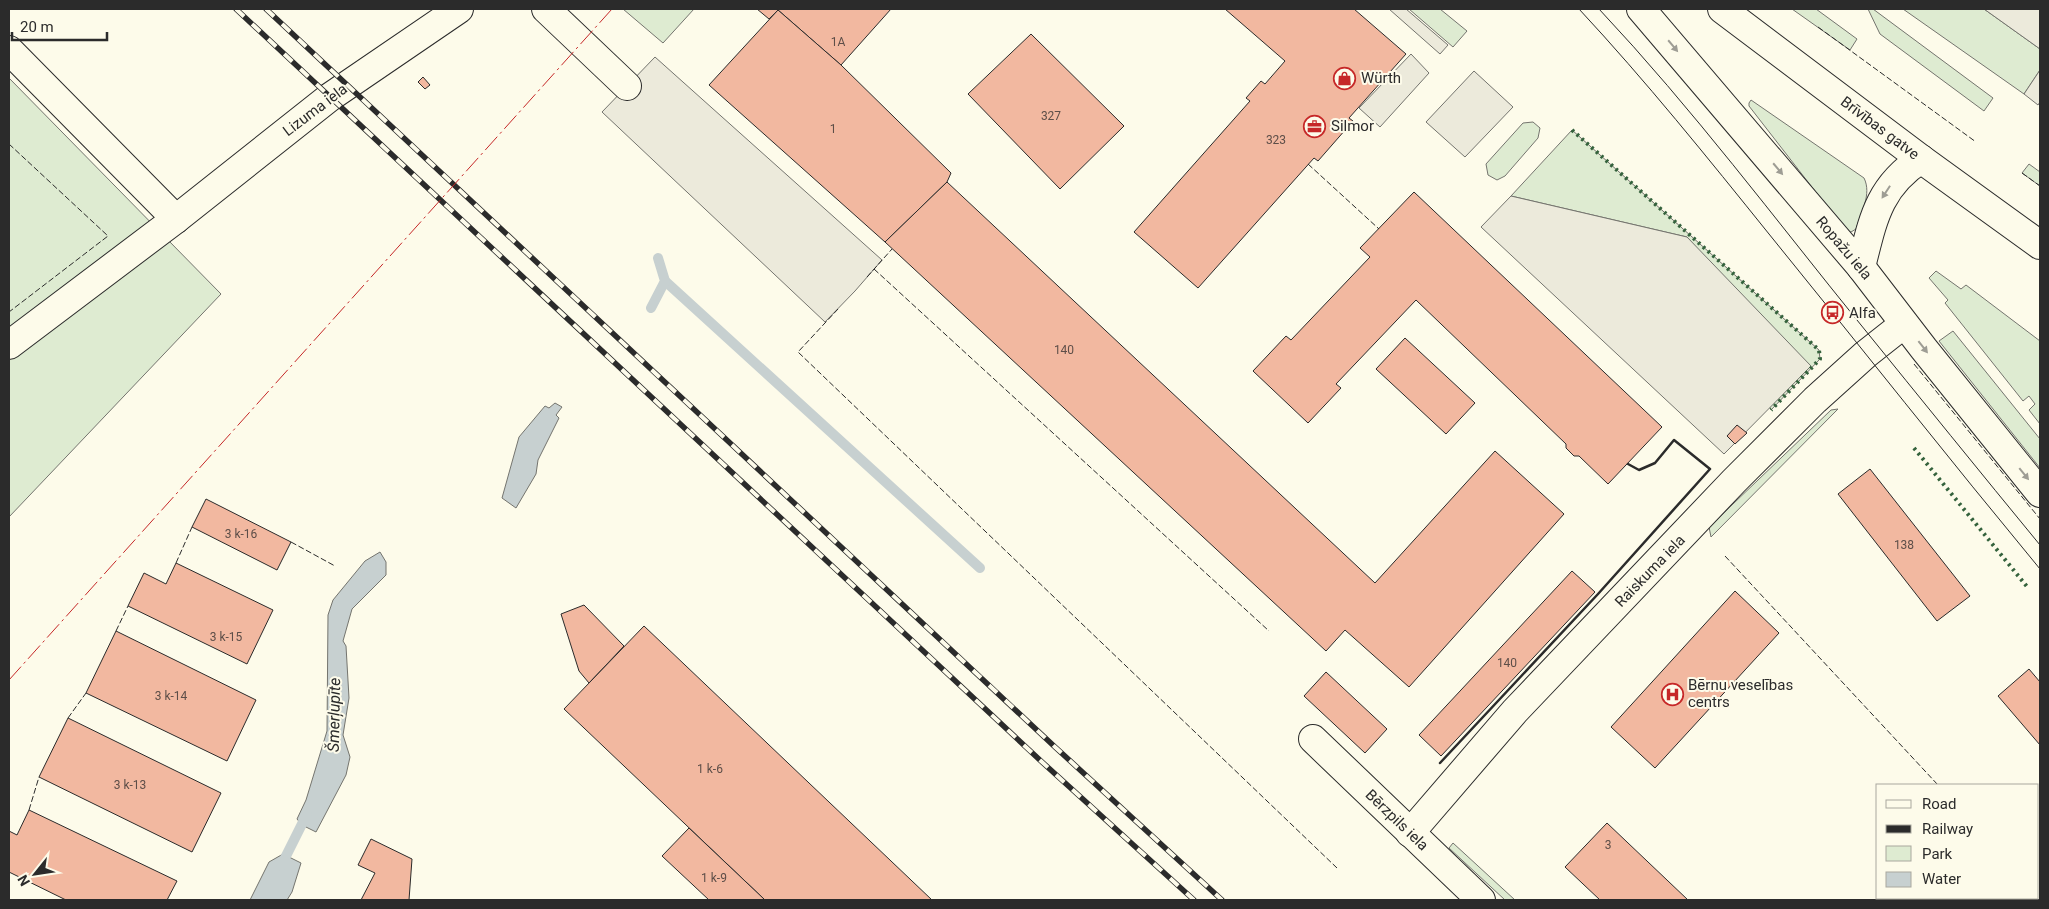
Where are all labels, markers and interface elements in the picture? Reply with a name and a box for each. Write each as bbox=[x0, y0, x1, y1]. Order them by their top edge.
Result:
scale bar bbox=[12, 10, 108, 42]
text: 20 m bbox=[20, 18, 54, 36]
house number: 1A bbox=[831, 35, 845, 49]
one-way arrow bbox=[1667, 39, 1678, 52]
shop icon: Würth bbox=[1333, 66, 1357, 90]
place label: Würth bbox=[1361, 69, 1401, 87]
street label: Lizuma iela bbox=[279, 80, 351, 140]
street label: Brīvības gatve bbox=[1837, 93, 1923, 163]
house number: 327 bbox=[1041, 109, 1061, 123]
office icon: Silmor bbox=[1303, 114, 1327, 138]
place label: Silmor bbox=[1331, 117, 1374, 135]
house number: 1 bbox=[830, 122, 836, 136]
house number: 323 bbox=[1266, 133, 1286, 147]
one-way arrow bbox=[1772, 163, 1784, 175]
one-way arrow bbox=[1882, 186, 1891, 199]
street label: Ropažu iela bbox=[1812, 213, 1876, 283]
bus stop icon: Alfa bbox=[1821, 301, 1845, 325]
place label: Alfa bbox=[1849, 304, 1876, 322]
one-way arrow bbox=[1917, 340, 1928, 353]
house number: 140 bbox=[1054, 343, 1074, 357]
one-way arrow bbox=[2019, 467, 2030, 480]
house number: 3 k-16 bbox=[225, 527, 258, 541]
street label: Raiskuma iela bbox=[1611, 531, 1689, 611]
house number: 138 bbox=[1894, 538, 1914, 552]
house number: 3 k-15 bbox=[210, 630, 243, 644]
house number: 140 bbox=[1497, 656, 1517, 670]
place label: Bērnu veselības centrs bbox=[1688, 676, 1793, 711]
water label: Šmerļupīte bbox=[323, 678, 345, 752]
hospital icon: Bērnu veselības centrs bbox=[1660, 682, 1684, 706]
house number: 3 k-14 bbox=[155, 689, 188, 703]
house number: 1 k-6 bbox=[697, 762, 723, 776]
house number: 3 k-13 bbox=[114, 778, 146, 792]
legend bbox=[1876, 784, 2039, 899]
street label: Bērzpils iela bbox=[1362, 786, 1432, 854]
text: Road bbox=[1922, 795, 1956, 813]
text: Railway bbox=[1922, 820, 1973, 838]
house number: 3 bbox=[1605, 838, 1611, 852]
text: Park bbox=[1922, 845, 1953, 863]
north arrow bbox=[10, 849, 60, 899]
text: Water bbox=[1922, 870, 1961, 888]
house number: 1 k-9 bbox=[701, 871, 727, 885]
text: N bbox=[14, 872, 33, 889]

